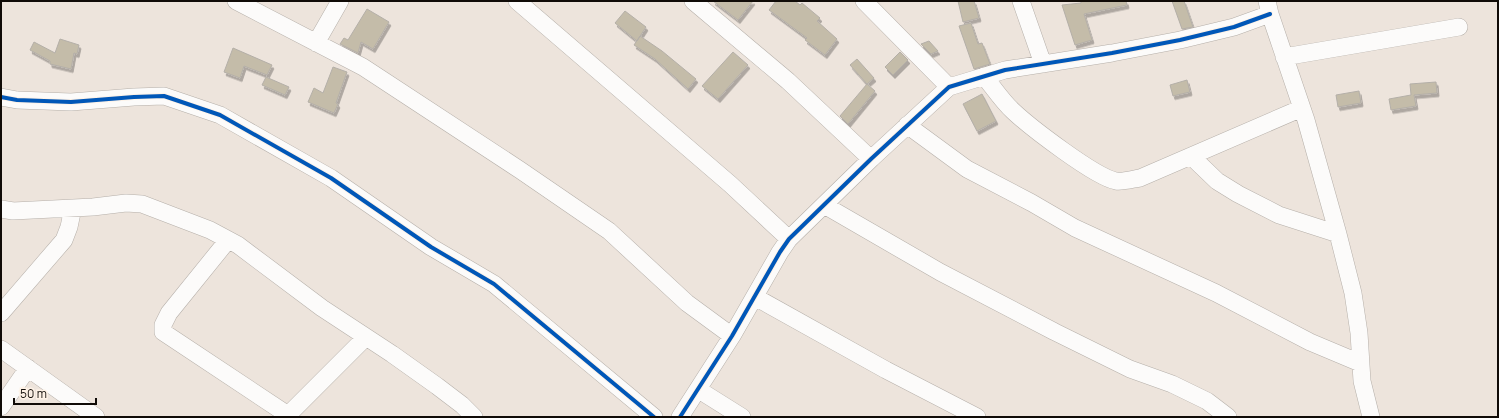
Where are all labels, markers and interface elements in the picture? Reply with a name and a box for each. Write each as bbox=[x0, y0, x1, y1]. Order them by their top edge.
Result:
scale bar bbox=[14, 380, 96, 406]
text: 50 m bbox=[20, 385, 47, 402]

